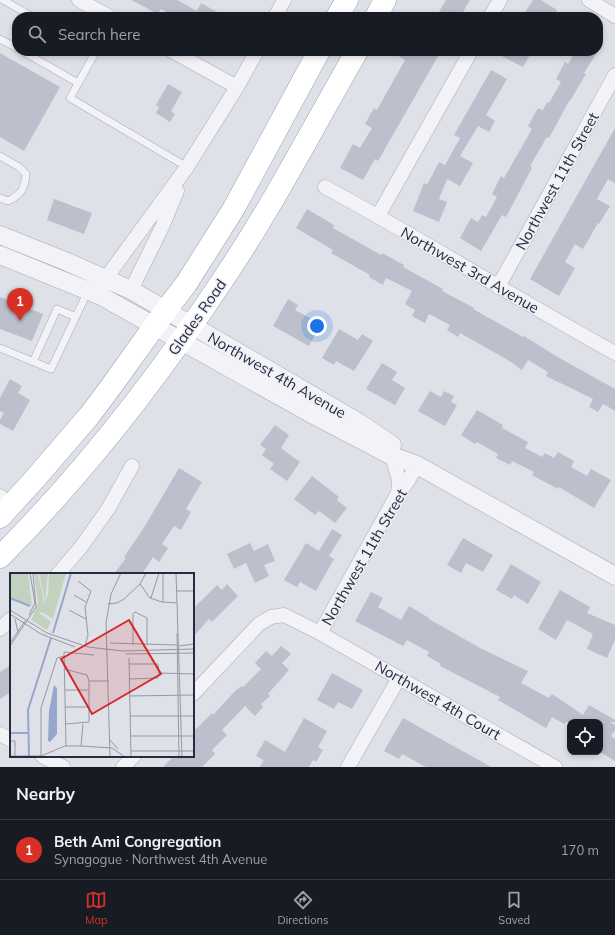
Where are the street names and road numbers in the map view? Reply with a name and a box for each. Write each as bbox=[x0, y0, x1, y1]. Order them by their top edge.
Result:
street label: Northwest 11th Street bbox=[511, 109, 603, 253]
street label: Northwest 3rd Avenue bbox=[397, 223, 543, 317]
street label: Glades Road bbox=[164, 275, 230, 359]
street label: Northwest 4th Avenue bbox=[205, 328, 349, 422]
street label: Northwest 11th Street bbox=[317, 485, 411, 629]
street label: Northwest 4th Court bbox=[372, 656, 504, 744]

